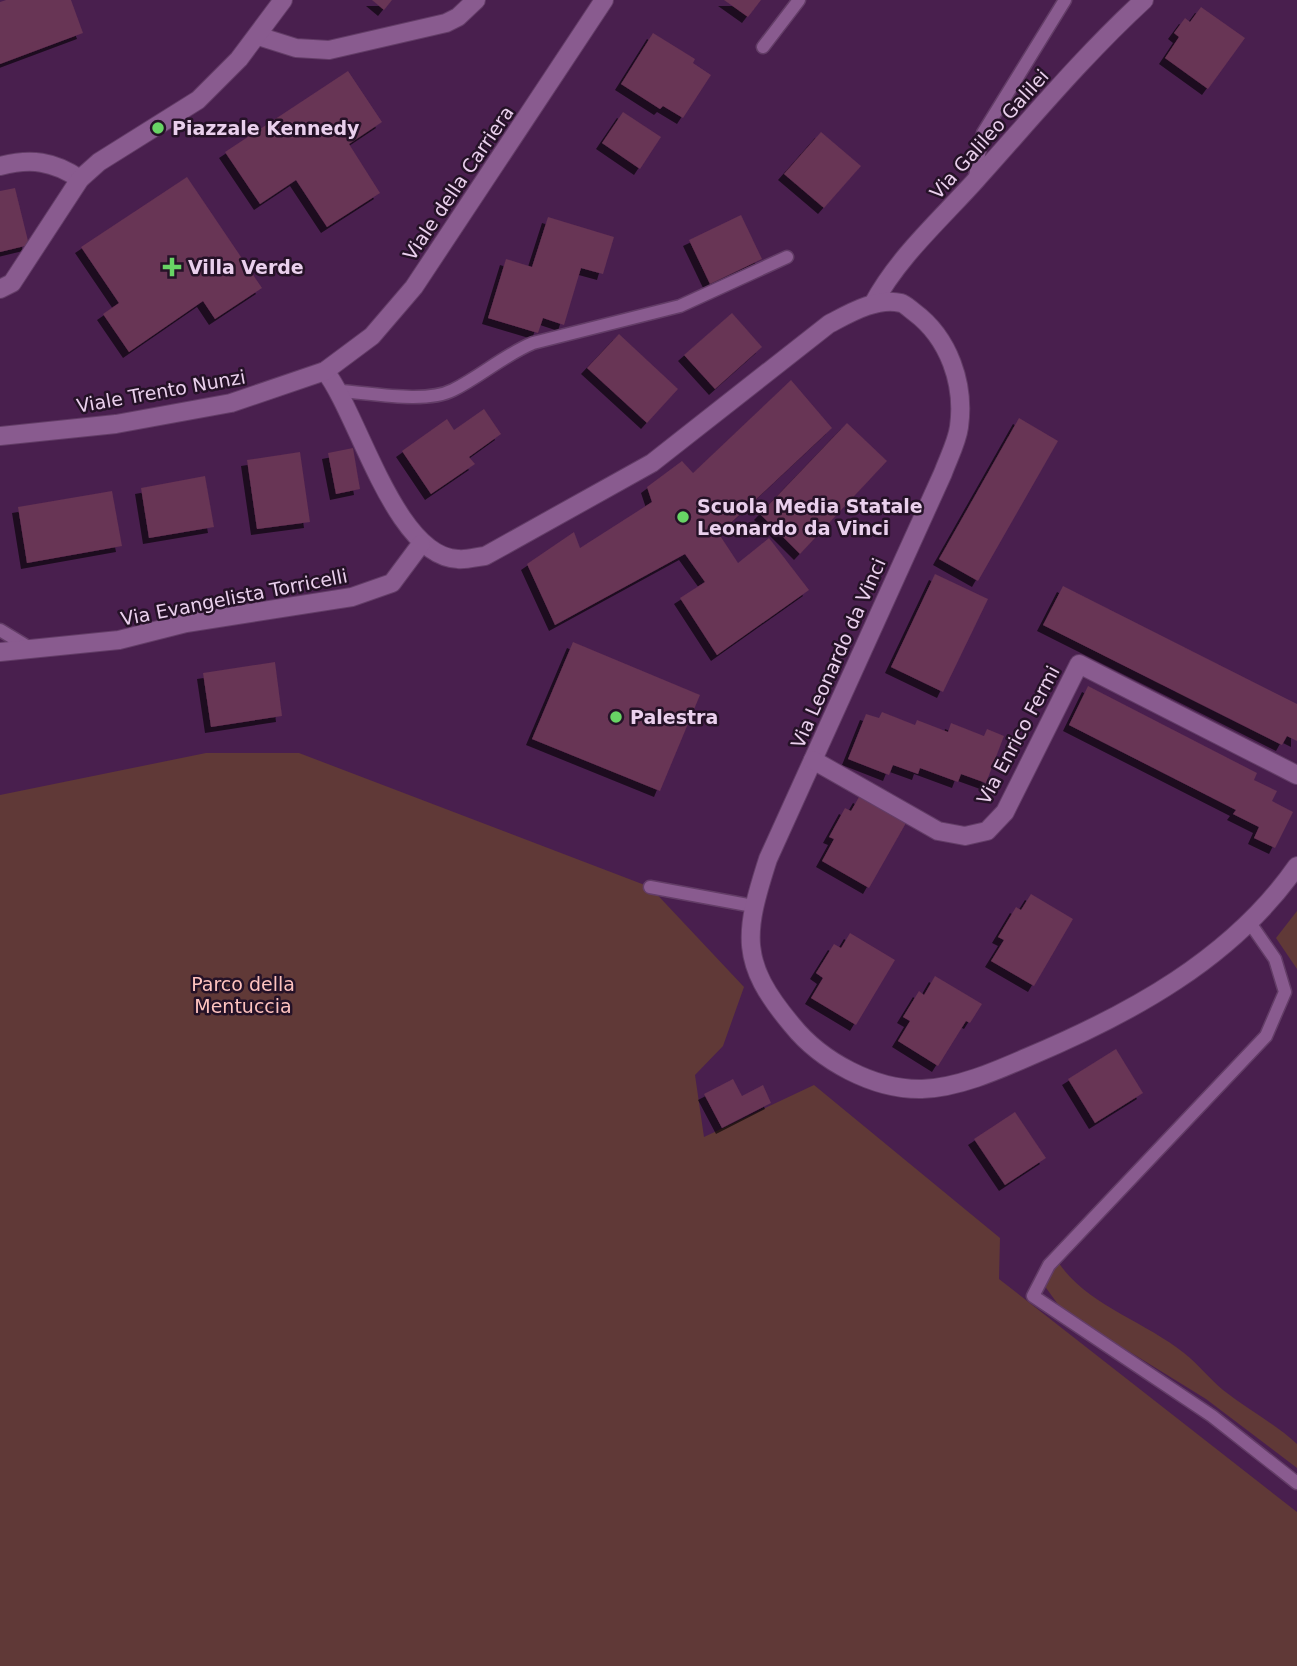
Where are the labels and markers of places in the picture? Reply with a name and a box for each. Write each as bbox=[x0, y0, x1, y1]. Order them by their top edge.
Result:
place label: Piazzale Kennedy bbox=[172, 117, 360, 139]
marker: Piazzale Kennedy bbox=[150, 120, 166, 136]
place label: Villa Verde bbox=[188, 256, 304, 278]
marker: Villa Verde bbox=[162, 257, 182, 277]
place label: Scuola Media Statale Leonardo da Vinci bbox=[697, 495, 923, 539]
marker: Scuola Media Statale Leonardo da Vinci bbox=[675, 509, 691, 525]
place label: Palestra bbox=[630, 706, 718, 728]
marker: Palestra bbox=[608, 709, 624, 725]

